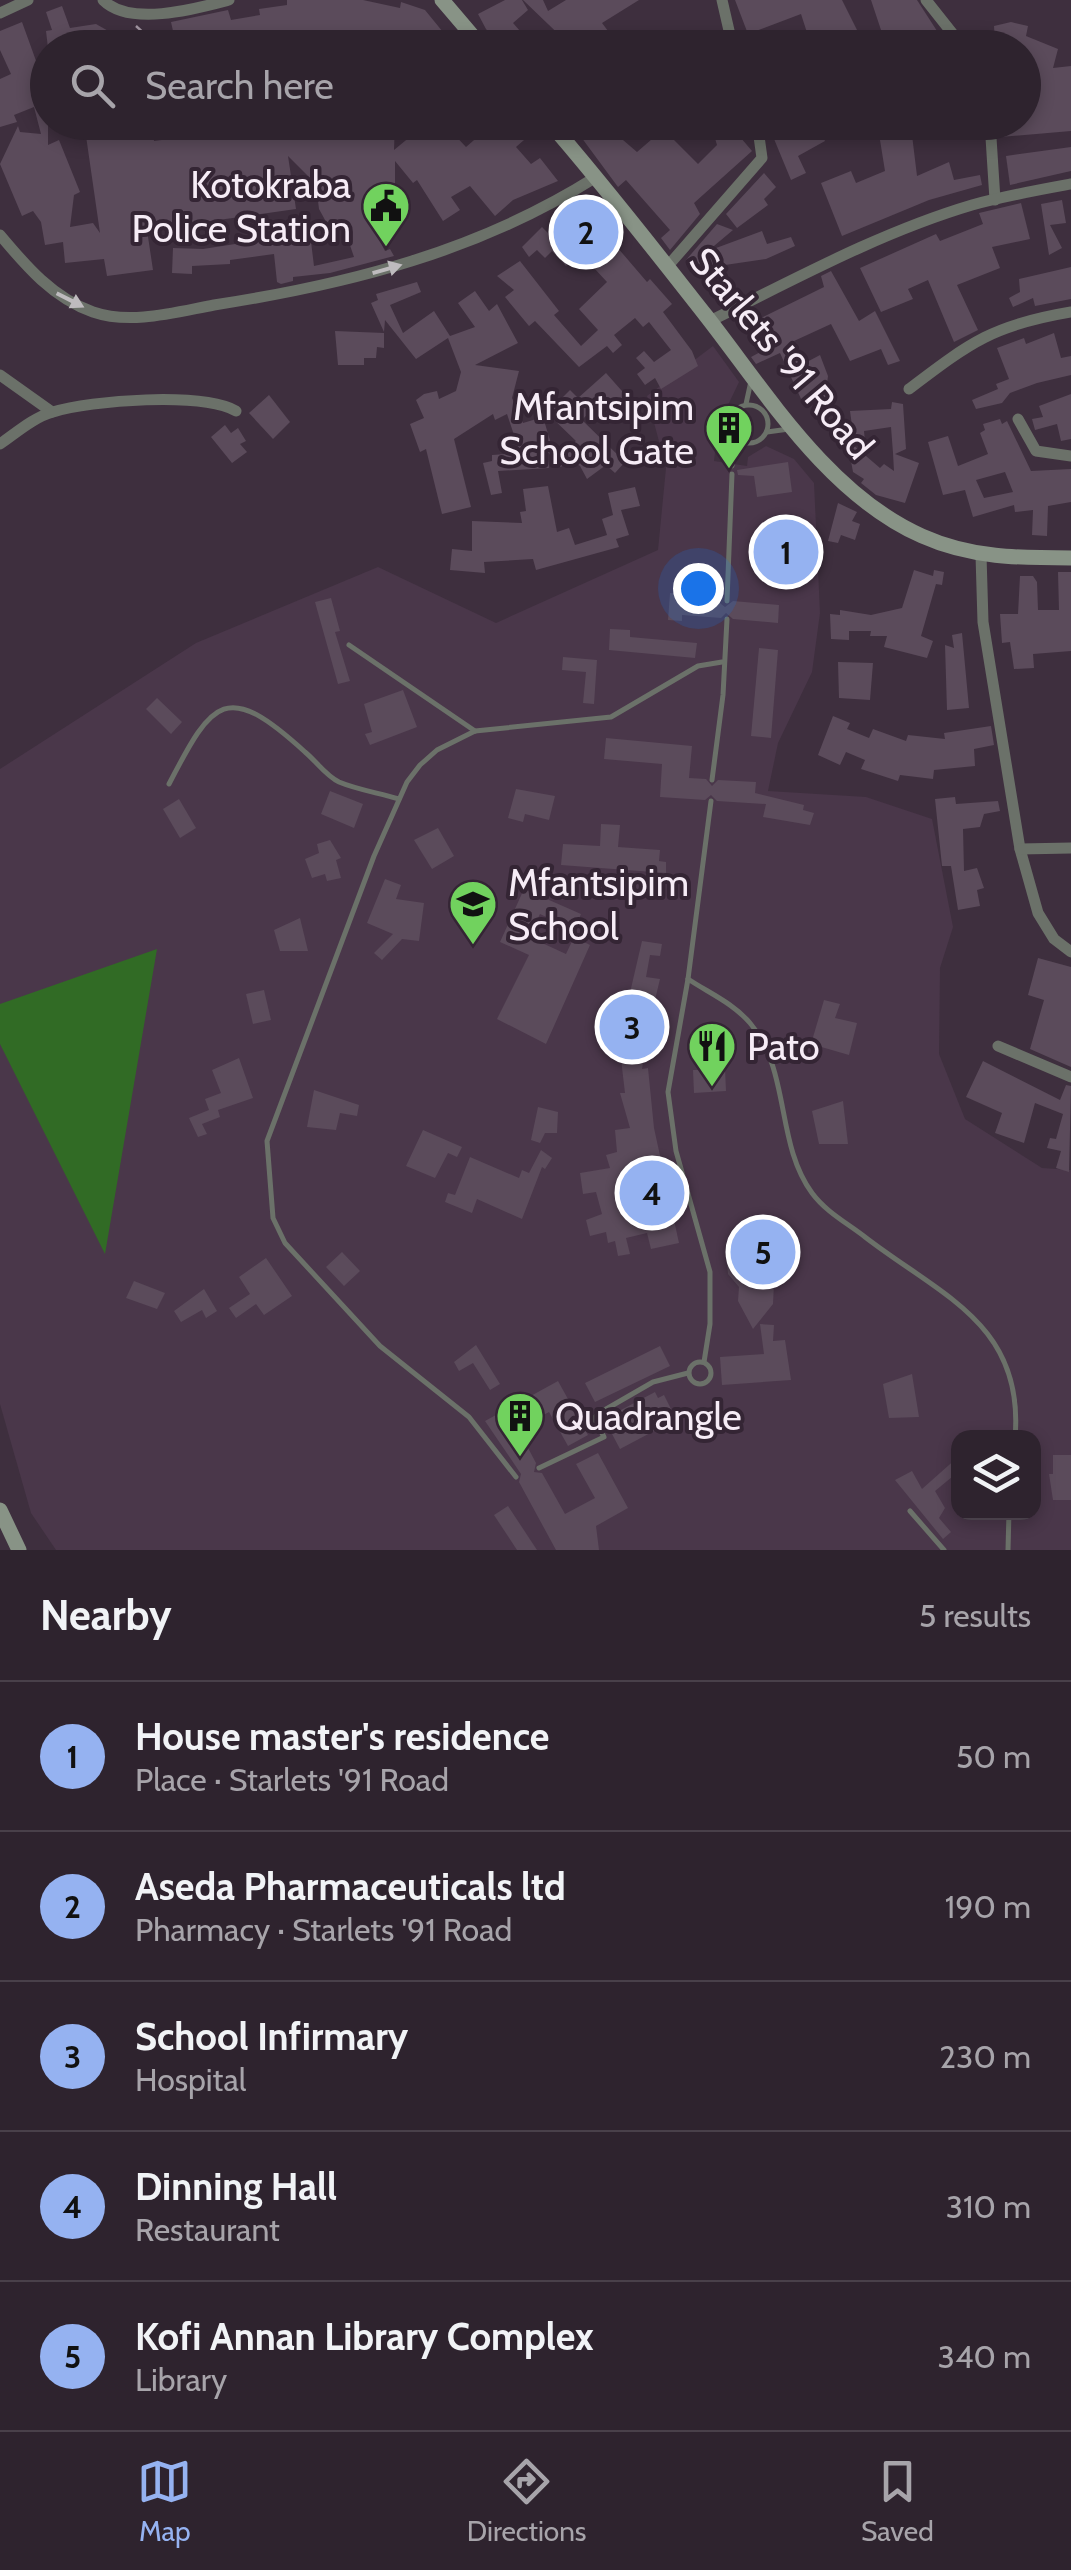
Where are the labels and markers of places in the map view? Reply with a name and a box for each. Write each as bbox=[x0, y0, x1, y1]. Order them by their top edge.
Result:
place label: Kotokraba Police Station bbox=[132, 161, 351, 252]
public building icon: Kotokraba Police Station bbox=[360, 180, 412, 248]
pin: 2 bbox=[554, 194, 618, 270]
place label: Mfantsipim School Gate bbox=[499, 383, 694, 474]
building icon: Mfantsipim School Gate bbox=[703, 402, 755, 470]
pin: 1 bbox=[754, 514, 818, 590]
place label: Mfantsipim School bbox=[508, 859, 689, 950]
school or university icon: Mfantsipim School bbox=[447, 878, 499, 946]
pin: 3 bbox=[600, 990, 664, 1064]
restaurant icon: Pato bbox=[686, 1020, 738, 1088]
place label: Pato bbox=[747, 1023, 820, 1070]
pin: 4 bbox=[620, 1156, 684, 1230]
pin: 5 bbox=[730, 1214, 796, 1290]
building icon: Quadrangle bbox=[494, 1390, 546, 1458]
place label: Quadrangle bbox=[555, 1393, 742, 1440]

